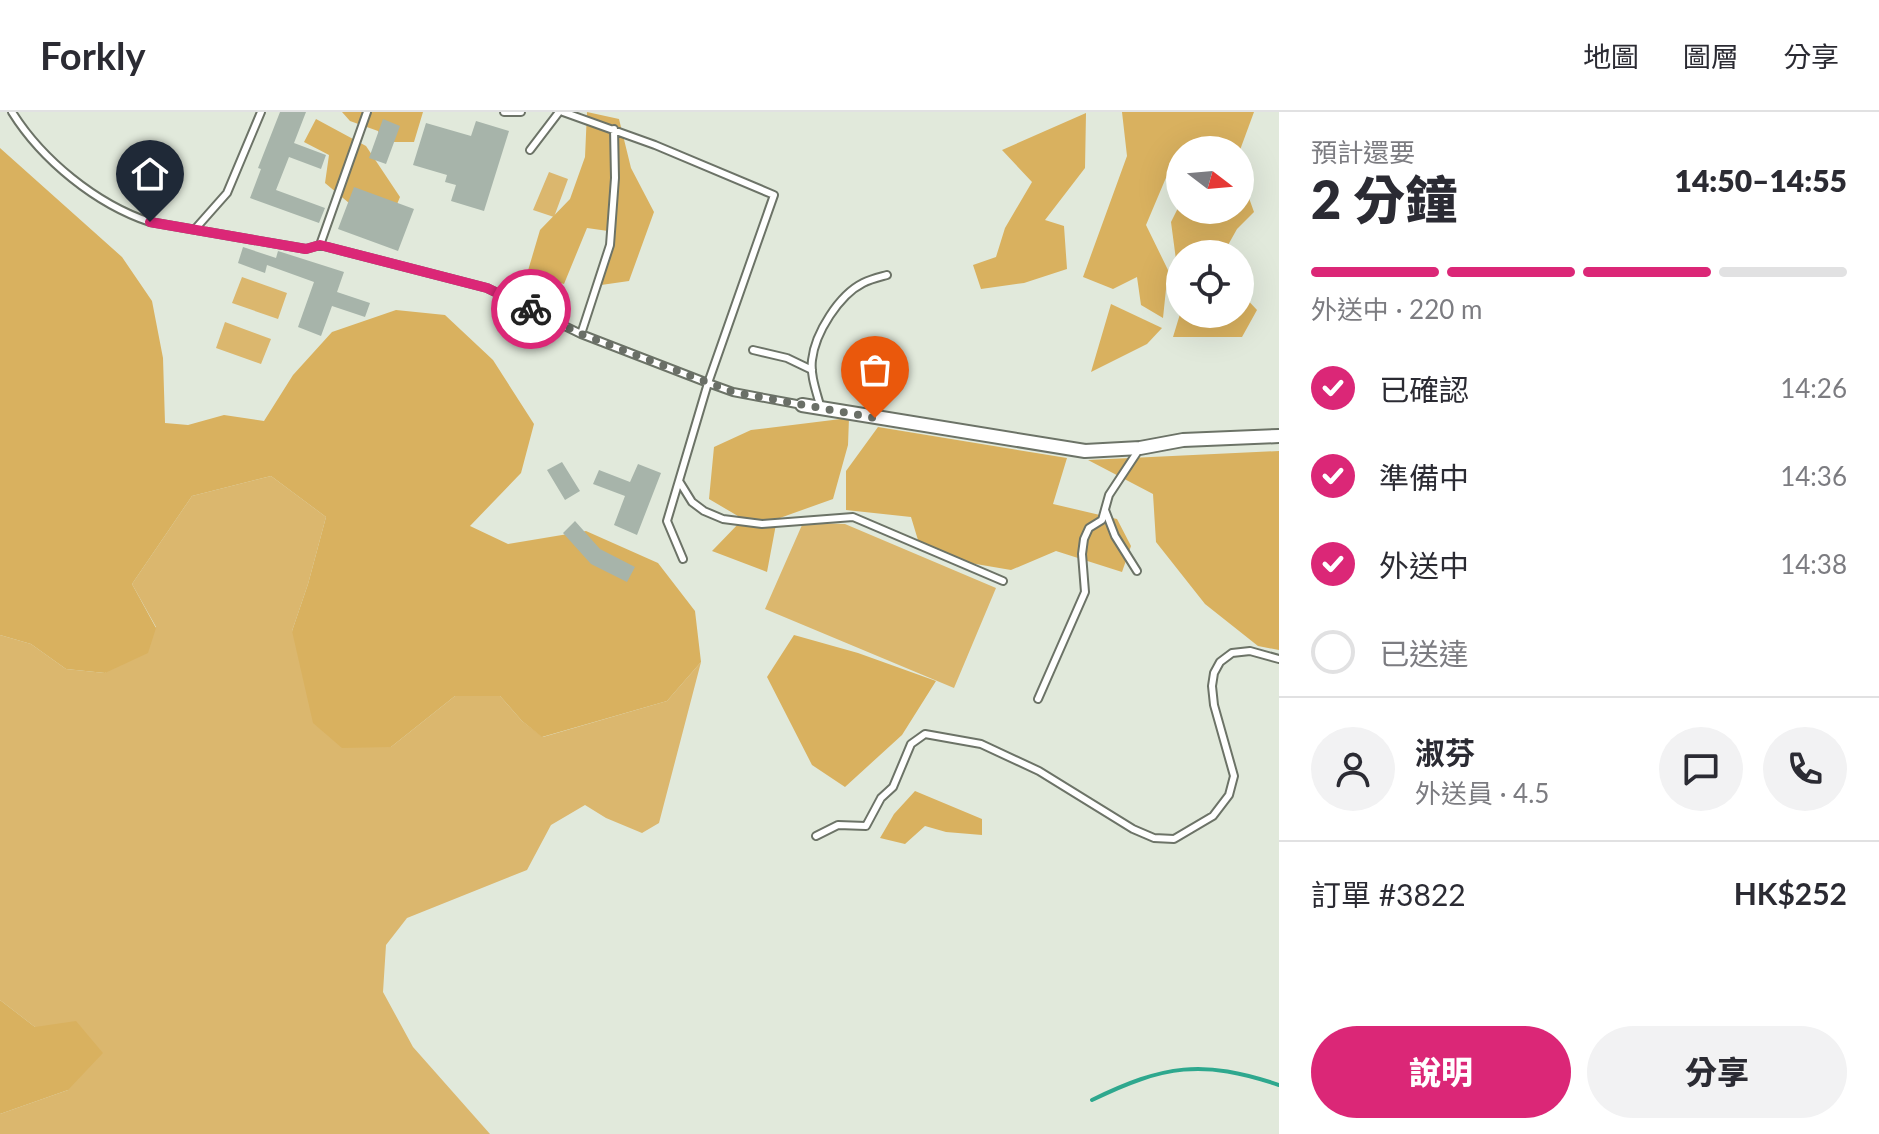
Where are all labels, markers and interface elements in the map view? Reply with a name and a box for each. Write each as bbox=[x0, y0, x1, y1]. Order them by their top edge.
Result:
text: Forkly bbox=[40, 32, 146, 78]
text: 地圖 bbox=[1583, 39, 1639, 73]
text: 圖層 bbox=[1683, 39, 1739, 73]
text: 分享 bbox=[1783, 39, 1839, 73]
north arrow bbox=[1166, 136, 1254, 224]
map controls bbox=[1166, 136, 1254, 328]
text: 預計還要 bbox=[1311, 136, 1415, 168]
pin bbox=[116, 140, 184, 222]
icon: home bbox=[128, 152, 172, 196]
text: 14:50–14:55 bbox=[1674, 162, 1847, 198]
text: 2 分鐘 bbox=[1311, 168, 1457, 230]
button: locate bbox=[1166, 240, 1254, 328]
courier bbox=[491, 269, 571, 349]
icon: bike bbox=[509, 287, 553, 331]
text: 外送中 · 220 m bbox=[1311, 293, 1482, 325]
pin bbox=[841, 336, 909, 418]
icon: bag bbox=[853, 348, 897, 392]
icon: check bbox=[1311, 366, 1355, 410]
text: 已確認 bbox=[1379, 371, 1469, 407]
text: 14:26 bbox=[1780, 372, 1847, 404]
icon: check bbox=[1311, 454, 1355, 498]
text: 準備中 bbox=[1379, 459, 1469, 495]
text: 14:36 bbox=[1780, 460, 1847, 492]
icon: check bbox=[1311, 542, 1355, 586]
text: 外送中 bbox=[1379, 547, 1469, 583]
text: 14:38 bbox=[1780, 548, 1847, 580]
text: 已送達 bbox=[1379, 635, 1469, 671]
button: person bbox=[1311, 727, 1395, 811]
button: chat bbox=[1659, 727, 1743, 811]
button: phone bbox=[1763, 727, 1847, 811]
text: 淑芬 bbox=[1415, 734, 1475, 770]
text: 外送員 · 4.5 bbox=[1415, 777, 1549, 809]
text: HK$252 bbox=[1734, 875, 1847, 911]
text: 訂單 #3822 bbox=[1311, 876, 1466, 912]
button: 說明 bbox=[1311, 1026, 1571, 1118]
button: 分享 bbox=[1587, 1026, 1847, 1118]

